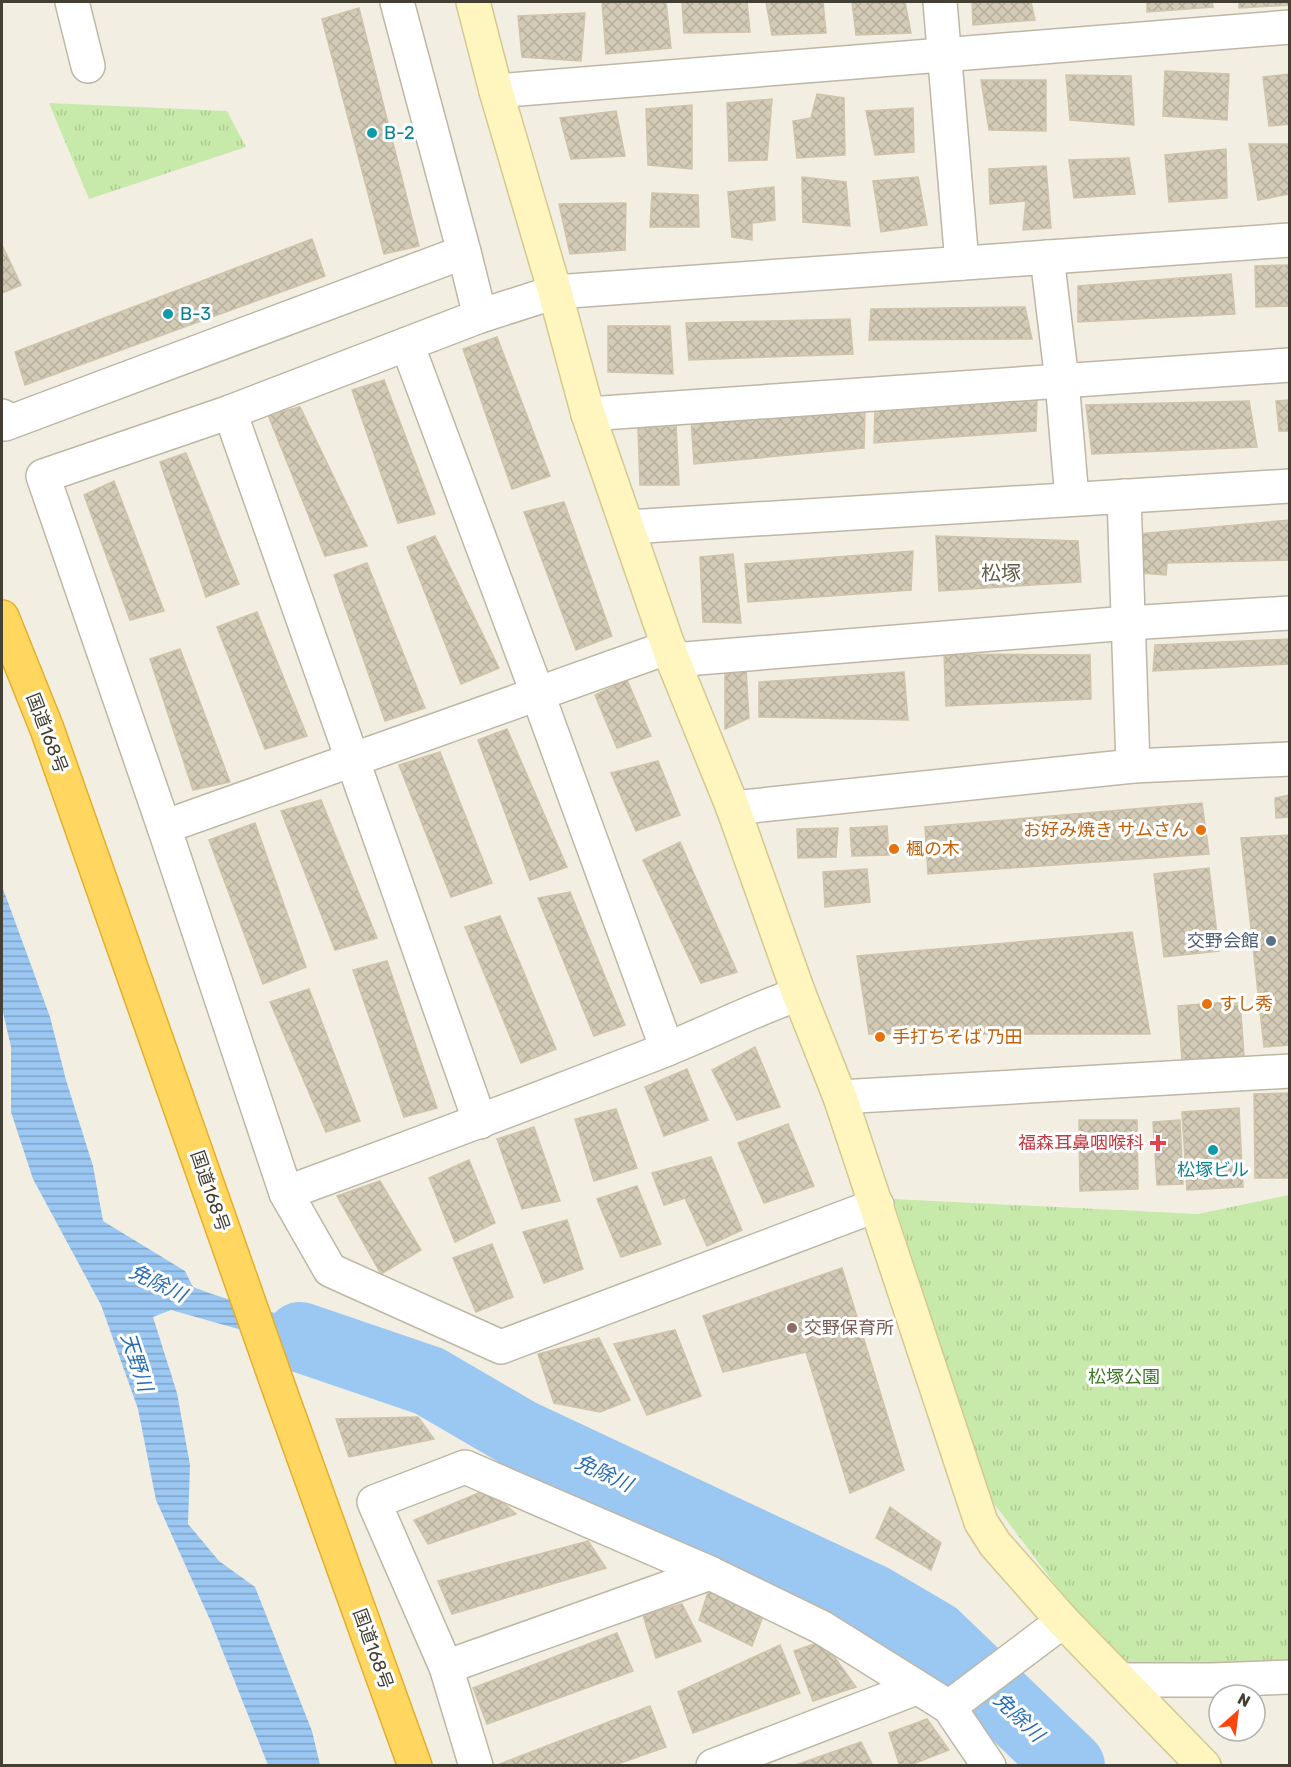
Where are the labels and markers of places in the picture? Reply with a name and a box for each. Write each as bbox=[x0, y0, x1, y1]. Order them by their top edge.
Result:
place label: B-2 bbox=[384, 122, 415, 144]
marker: B-2 bbox=[365, 126, 379, 140]
place label: B-3 bbox=[180, 303, 211, 325]
marker: B-3 bbox=[161, 307, 175, 321]
place label: お好み焼き サムさん bbox=[1023, 819, 1189, 841]
marker: お好み焼き サムさん bbox=[1194, 823, 1208, 837]
place label: 楓の木 bbox=[906, 838, 960, 860]
marker: 楓の木 bbox=[887, 842, 901, 856]
place label: 交野会館 bbox=[1187, 930, 1259, 952]
marker: 交野会館 bbox=[1264, 934, 1278, 948]
place label: すし秀 bbox=[1219, 993, 1273, 1015]
marker: すし秀 bbox=[1200, 997, 1214, 1011]
place label: 手打ちそば 乃田 bbox=[892, 1026, 1022, 1048]
marker: 手打ちそば 乃田 bbox=[873, 1030, 887, 1044]
place label: 福森耳鼻咽喉科 bbox=[1018, 1132, 1144, 1154]
marker: 福森耳鼻咽喉科 bbox=[1149, 1134, 1167, 1152]
marker: 松塚ビル bbox=[1206, 1143, 1220, 1157]
place label: 松塚ビル bbox=[1177, 1159, 1249, 1181]
place label: 交野保育所 bbox=[804, 1317, 894, 1339]
marker: 交野保育所 bbox=[785, 1321, 799, 1335]

